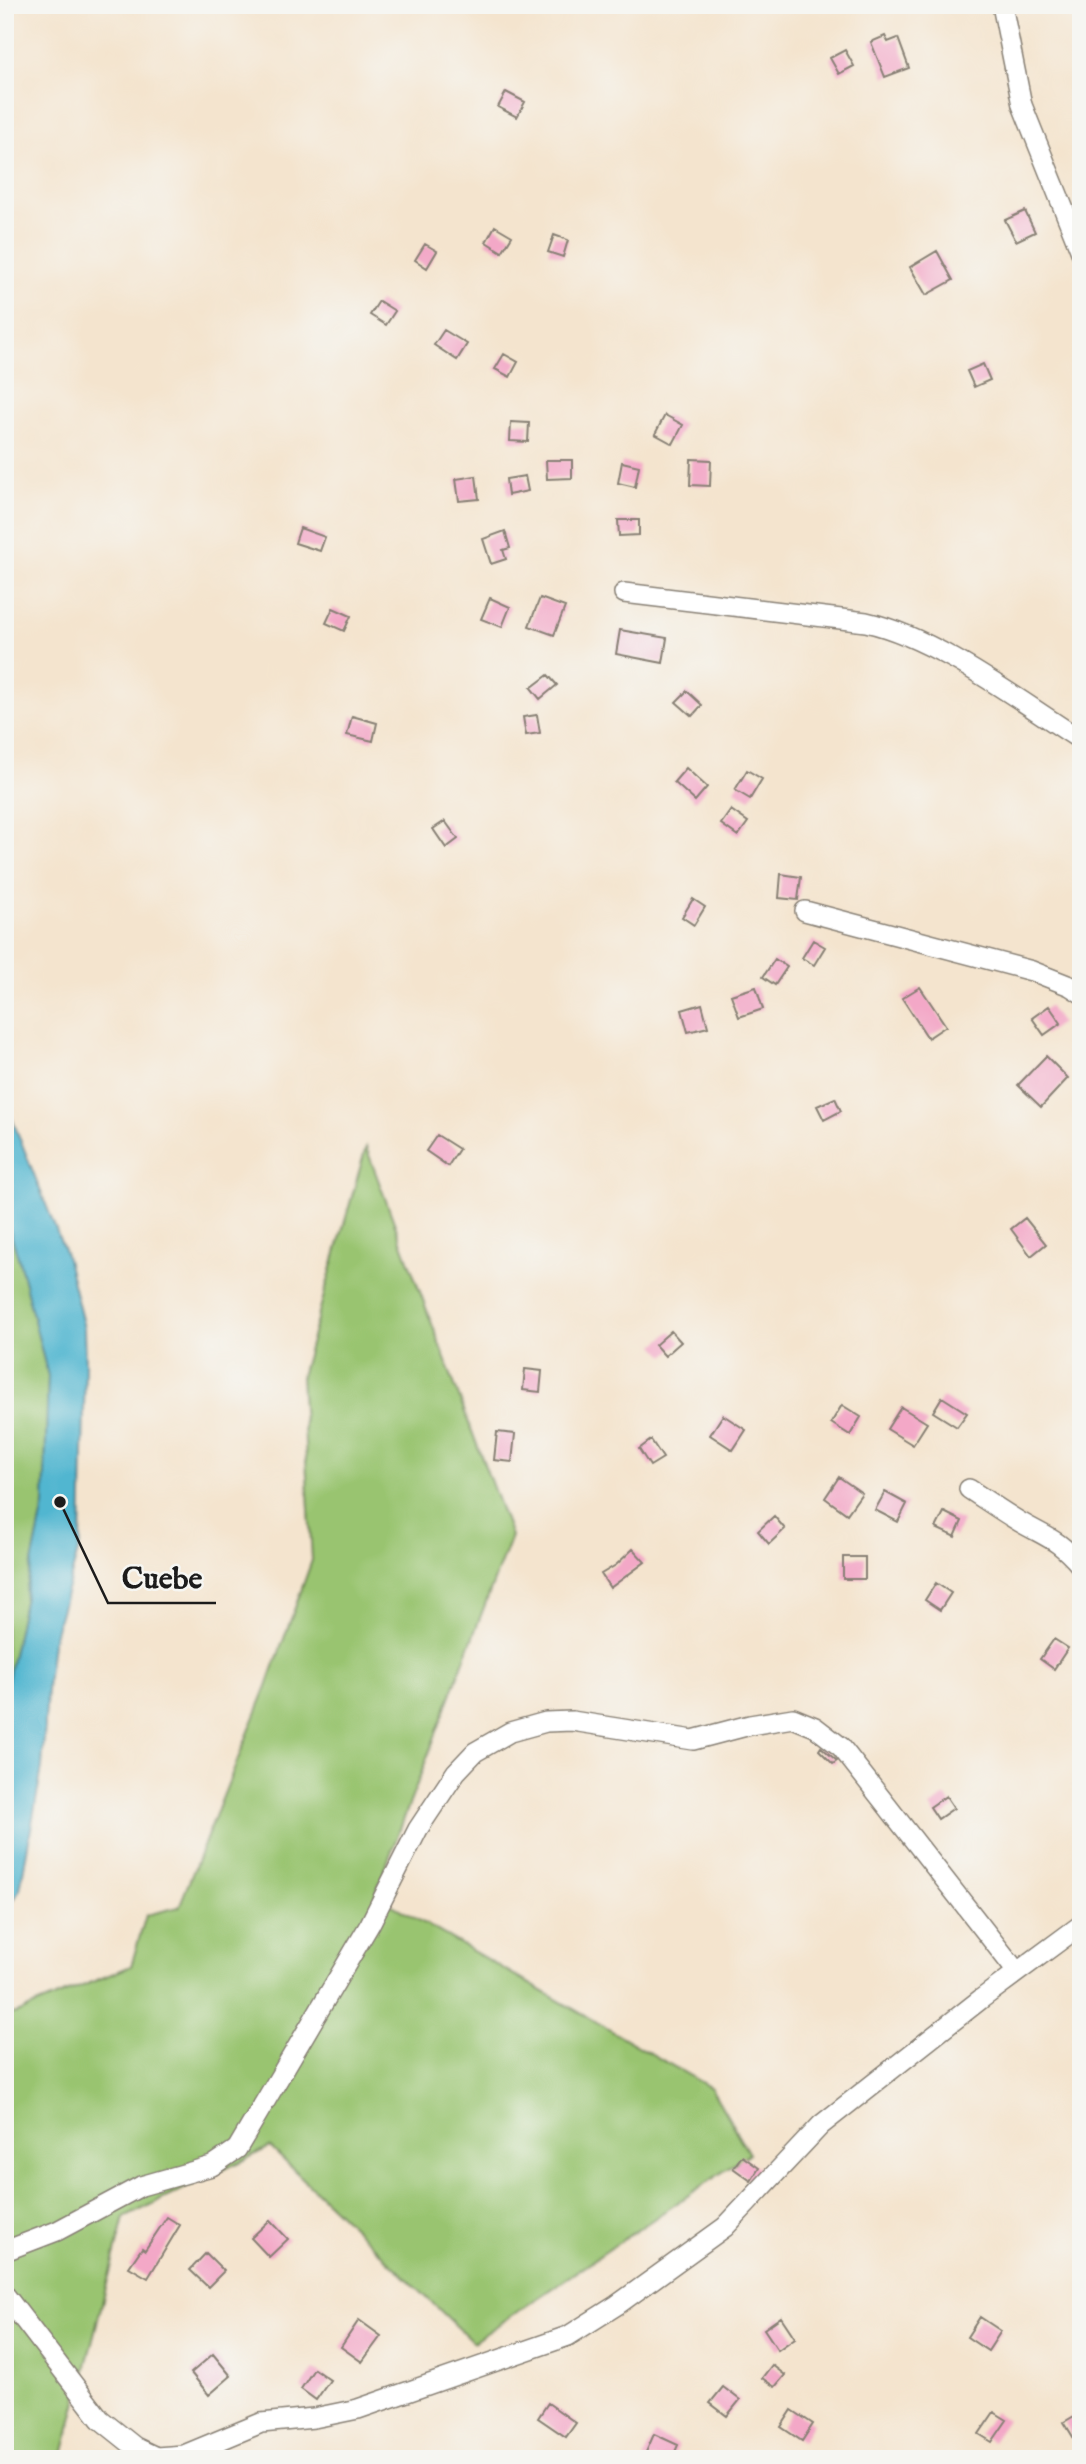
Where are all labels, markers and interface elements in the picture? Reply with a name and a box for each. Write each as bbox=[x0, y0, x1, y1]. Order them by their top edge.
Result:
callout: Cuebe bbox=[108, 1552, 216, 1603]
text: Cuebe bbox=[122, 1561, 203, 1599]

